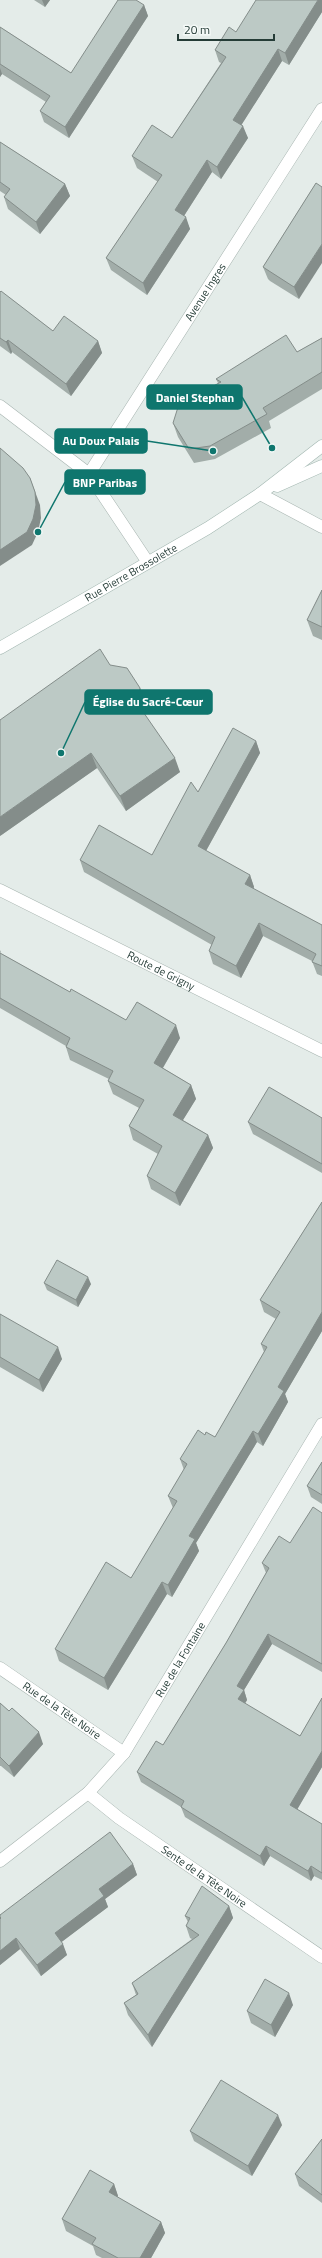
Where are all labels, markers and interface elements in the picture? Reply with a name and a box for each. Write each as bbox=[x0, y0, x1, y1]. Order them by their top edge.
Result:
scale bar bbox=[178, 16, 274, 42]
text: 20 m bbox=[184, 20, 210, 39]
street label: Avenue Ingres bbox=[181, 260, 230, 324]
callout: Daniel Stephan bbox=[147, 385, 242, 409]
text: Daniel Stephan bbox=[156, 388, 234, 407]
callout: Au Doux Palais bbox=[55, 429, 147, 453]
text: Au Doux Palais bbox=[63, 431, 140, 450]
callout: BNP Paribas bbox=[65, 470, 145, 494]
text: BNP Paribas bbox=[73, 473, 138, 492]
street label: Rue Pierre Brossolette bbox=[82, 539, 180, 606]
callout: Église du Sacré-Cœur bbox=[85, 690, 212, 714]
text: Église du Sacré-Cœur bbox=[93, 692, 204, 711]
street label: Route de Grigny bbox=[124, 947, 198, 994]
street label: Rue de la Fontaine bbox=[151, 1619, 209, 1700]
street label: Rue de la Tête Noire bbox=[19, 1678, 105, 1743]
street label: Sente de la Tête Noire bbox=[158, 1841, 251, 1912]

